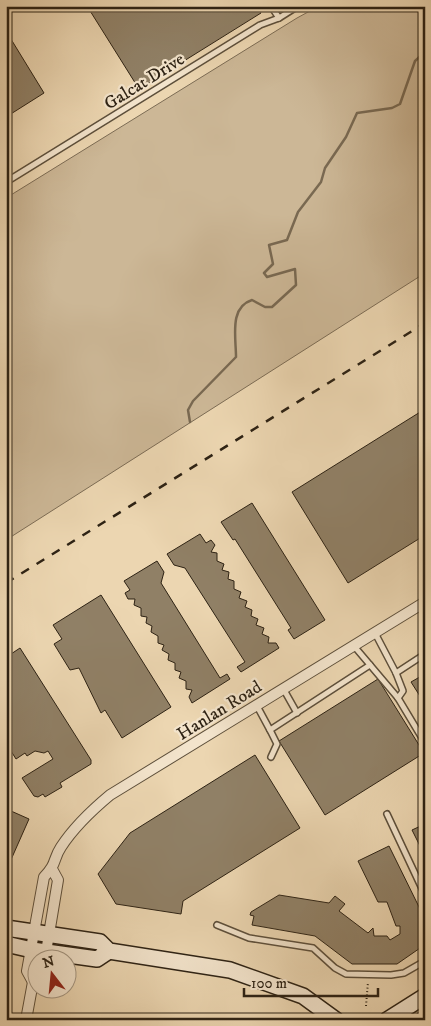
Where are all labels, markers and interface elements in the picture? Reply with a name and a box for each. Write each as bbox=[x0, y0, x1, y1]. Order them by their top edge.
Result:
street label: Galcat Drive bbox=[100, 48, 189, 115]
street label: Hanlan Road bbox=[173, 676, 266, 746]
north arrow bbox=[28, 948, 78, 998]
text: N bbox=[41, 952, 57, 973]
scale bar bbox=[244, 966, 377, 998]
text: 100 m bbox=[251, 974, 287, 993]

